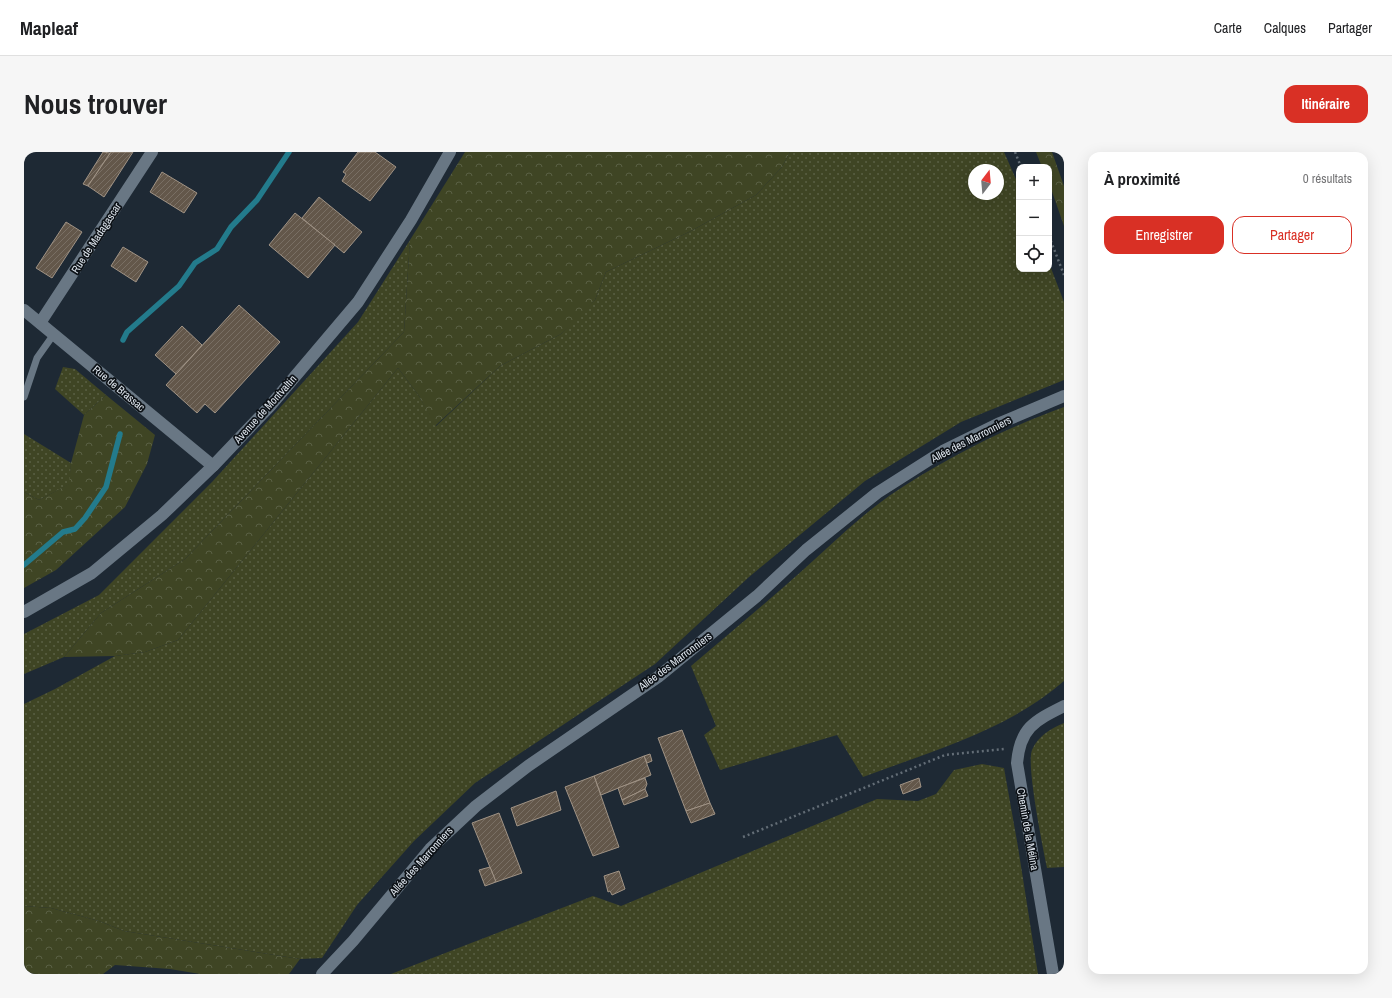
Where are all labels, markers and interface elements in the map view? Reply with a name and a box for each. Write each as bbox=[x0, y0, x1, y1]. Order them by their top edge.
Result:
text: Mapleaf bbox=[20, 15, 78, 41]
text: Carte bbox=[1214, 19, 1242, 37]
text: Calques bbox=[1264, 19, 1306, 37]
text: Partager bbox=[1328, 19, 1372, 37]
text: Nous trouver bbox=[24, 85, 167, 123]
button: Itinéraire bbox=[1284, 85, 1368, 123]
north arrow bbox=[968, 164, 1004, 200]
map controls bbox=[1016, 164, 1052, 272]
button: + bbox=[1016, 164, 1052, 200]
text: À proximité bbox=[1104, 167, 1180, 190]
text: 0 résultats bbox=[1303, 170, 1352, 187]
street label: Rue de Madagascar bbox=[68, 200, 124, 276]
button: − bbox=[1016, 200, 1052, 236]
button: Enregistrer bbox=[1104, 216, 1224, 254]
button: Partager bbox=[1232, 216, 1352, 254]
button: locate bbox=[1016, 236, 1052, 272]
street label: Rue de Brassac bbox=[90, 362, 148, 414]
street label: Avenue de Montvaltin bbox=[230, 372, 299, 447]
street label: Allée des Marronniers bbox=[928, 413, 1014, 466]
street label: Allée des Marronniers bbox=[635, 629, 715, 694]
street label: Chemin de la Mélina bbox=[1014, 787, 1042, 871]
street label: Allée des Marronniers bbox=[386, 823, 456, 899]

